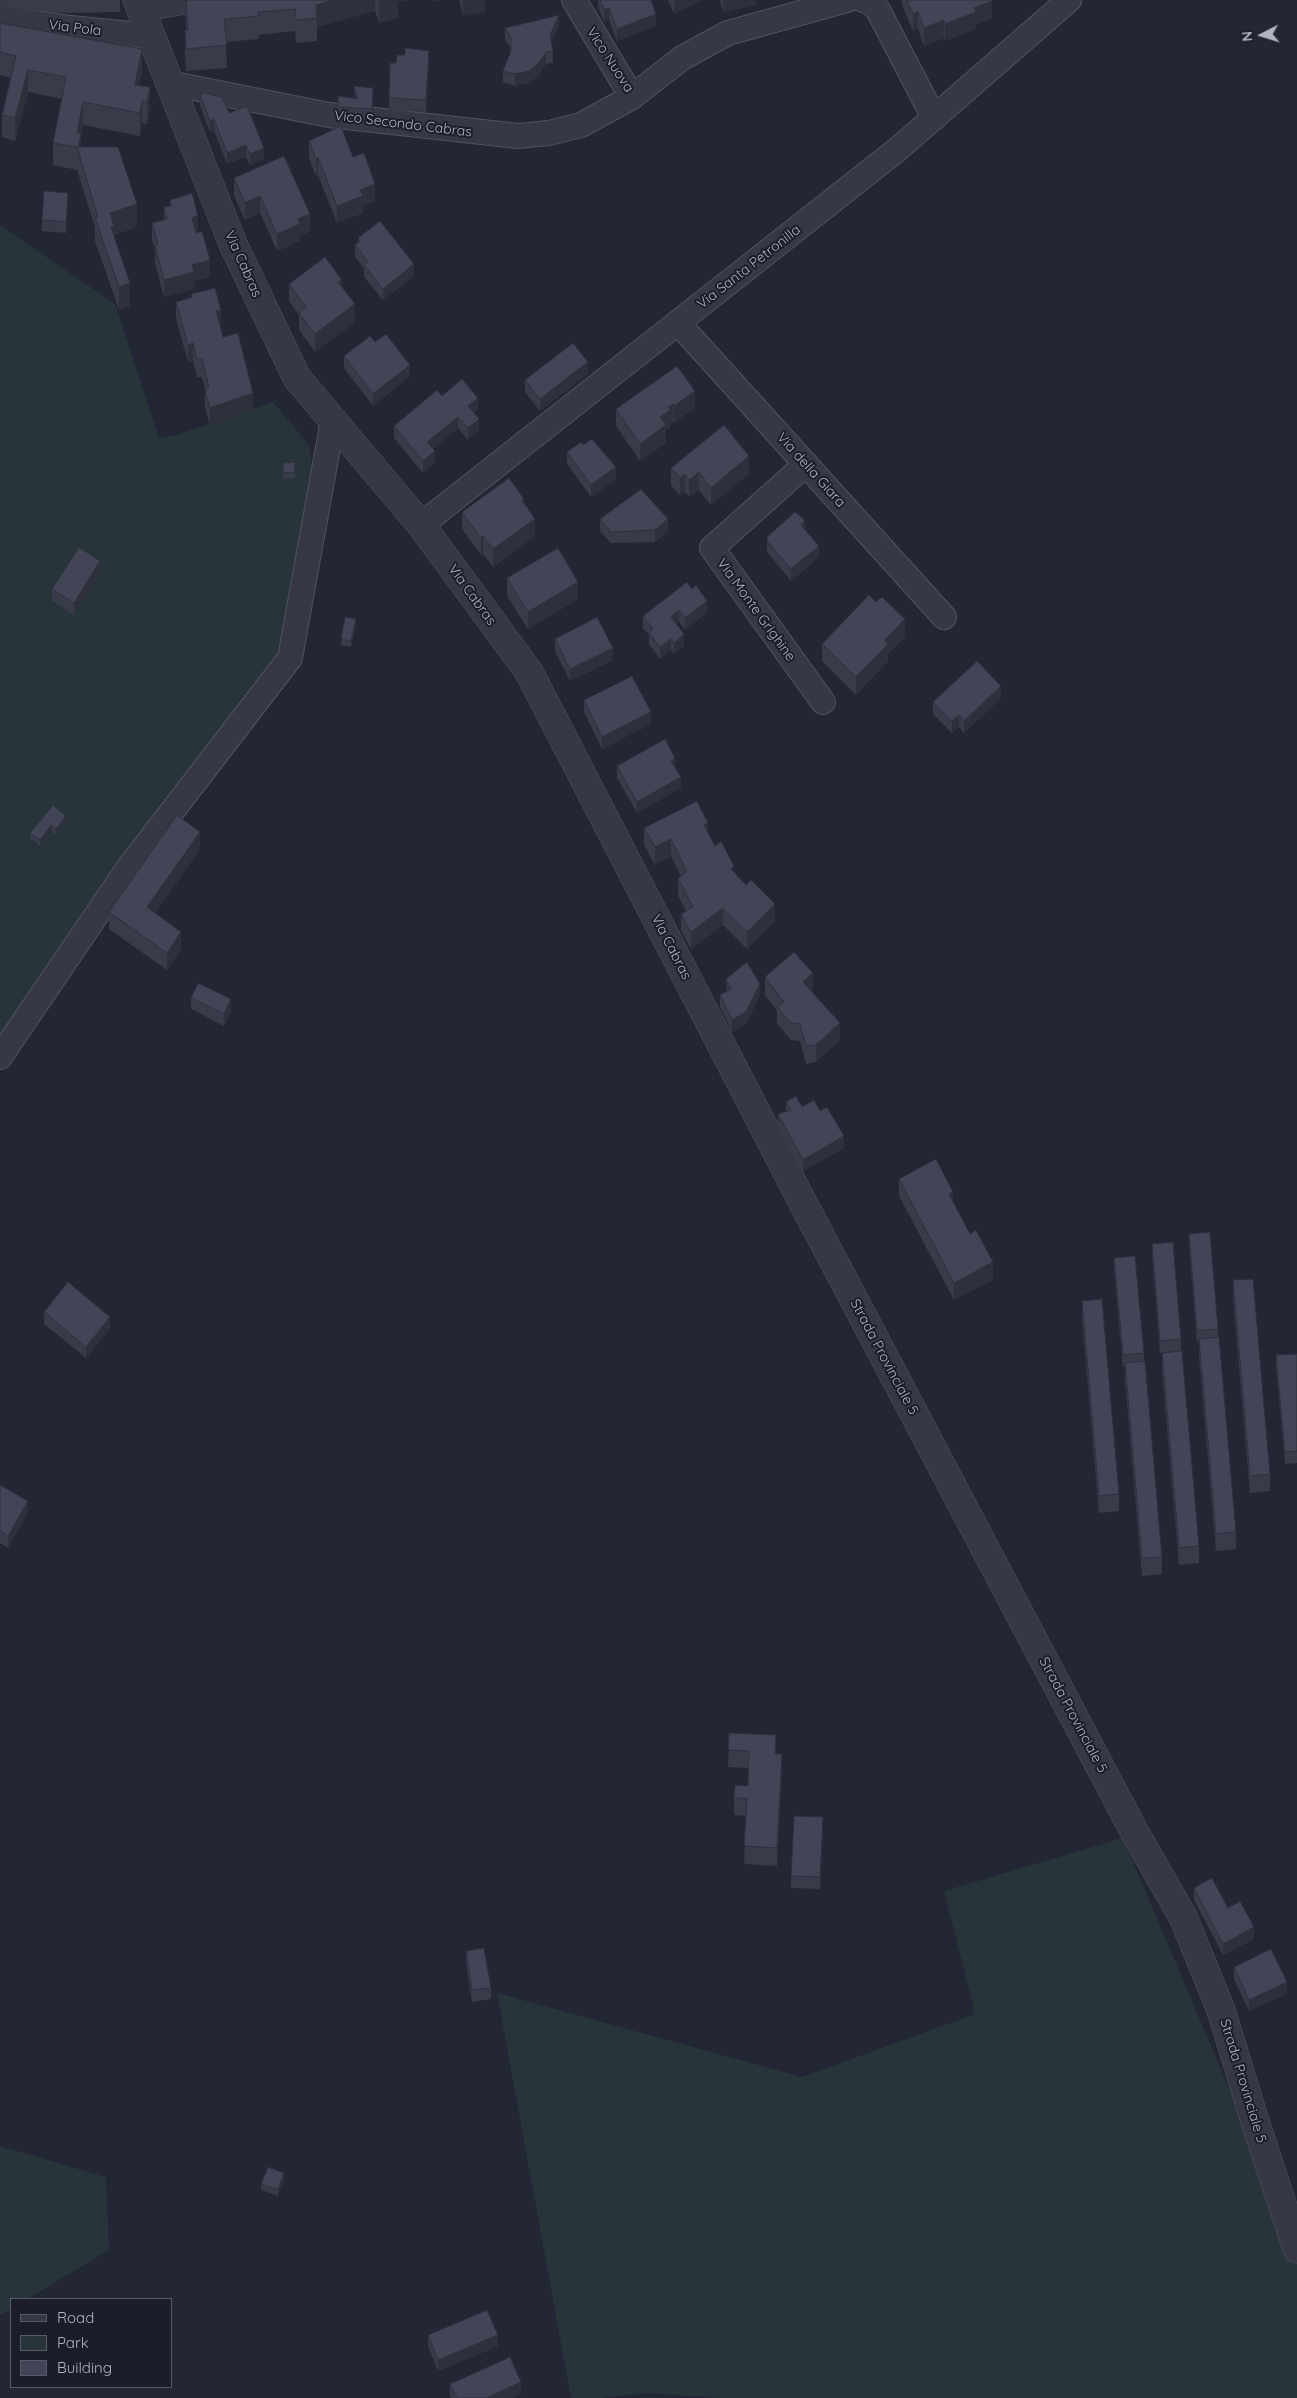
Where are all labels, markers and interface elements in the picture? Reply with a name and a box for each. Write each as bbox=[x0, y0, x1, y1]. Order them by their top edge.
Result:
north arrow bbox=[1237, 10, 1287, 60]
street label: Via Pola bbox=[48, 16, 102, 40]
street label: Vico Nuova bbox=[583, 24, 637, 96]
text: N bbox=[1238, 30, 1256, 42]
street label: Vico Secondo Cabras bbox=[333, 107, 473, 141]
street label: Via Santa Petronilla bbox=[694, 221, 804, 313]
street label: Via Cabras bbox=[221, 228, 265, 300]
street label: Via della Giara bbox=[773, 429, 849, 511]
street label: Via Monte Grighine bbox=[713, 555, 799, 665]
street label: Via Cabras bbox=[444, 561, 500, 629]
street label: Via Cabras bbox=[647, 912, 695, 982]
street label: Strada Provinciale 5 bbox=[846, 1296, 922, 1418]
street label: Strada Provinciale 5 bbox=[1035, 1654, 1111, 1776]
street label: Strada Provinciale 5 bbox=[1216, 2017, 1270, 2145]
legend bbox=[10, 2298, 172, 2388]
text: Road bbox=[57, 2308, 94, 2327]
text: Park bbox=[57, 2333, 89, 2352]
text: Building bbox=[57, 2358, 112, 2377]

